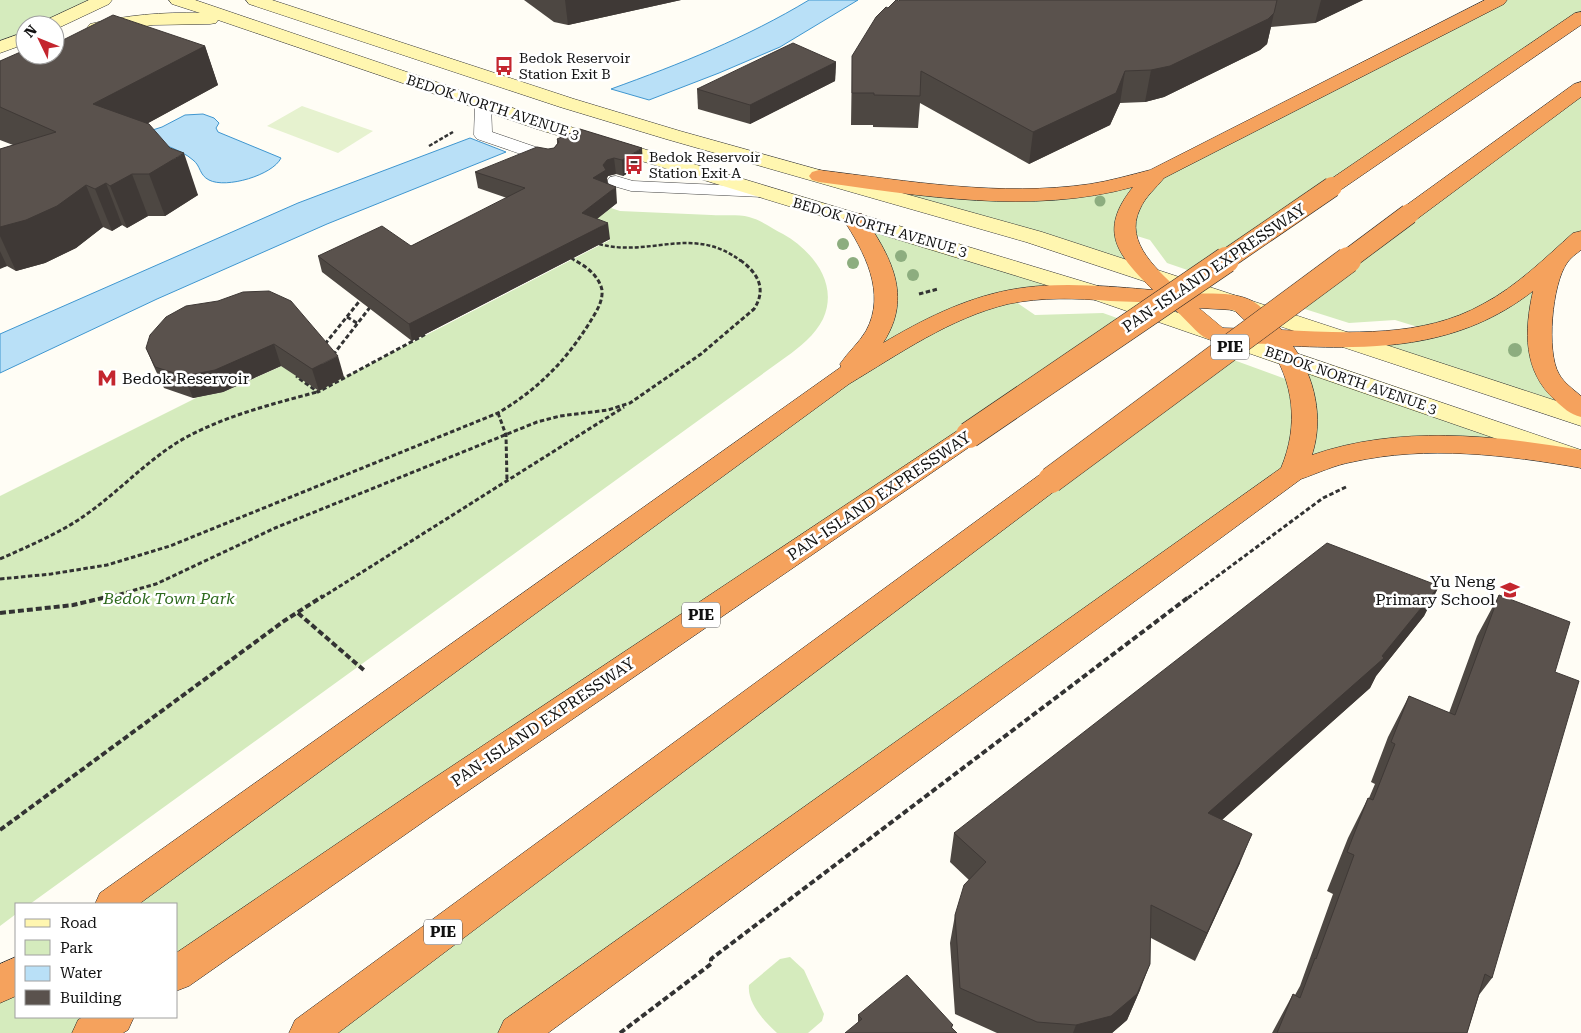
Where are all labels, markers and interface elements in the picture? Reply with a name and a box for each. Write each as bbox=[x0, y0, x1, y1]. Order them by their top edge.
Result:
north arrow bbox=[15, 15, 65, 65]
text: N bbox=[21, 22, 40, 41]
place label: Bedok Reservoir Station Exit B bbox=[519, 50, 631, 82]
bus stop icon: Bedok Reservoir Station Exit B bbox=[493, 55, 515, 77]
street label: BEDOK NORTH AVENUE 3 bbox=[404, 71, 582, 143]
place label: Bedok Reservoir Station Exit A bbox=[649, 149, 761, 181]
bus stop icon: Bedok Reservoir Station Exit A bbox=[623, 154, 645, 176]
street label: BEDOK NORTH AVENUE 3 bbox=[791, 194, 969, 260]
street label: PAN-ISLAND EXPRESSWAY bbox=[1119, 199, 1309, 337]
road number: PIE bbox=[1211, 334, 1249, 360]
street label: BEDOK NORTH AVENUE 3 bbox=[1263, 343, 1439, 417]
metro station icon: Bedok Reservoir bbox=[96, 367, 118, 389]
place label: Bedok Reservoir bbox=[122, 369, 250, 388]
street label: PAN-ISLAND EXPRESSWAY bbox=[784, 427, 974, 565]
place label: Yu Neng Primary School bbox=[1375, 572, 1496, 609]
school or university icon: Yu Neng Primary School bbox=[1499, 579, 1521, 601]
park label: Bedok Town Park bbox=[102, 589, 235, 608]
road number: PIE bbox=[682, 602, 720, 628]
street label: PAN-ISLAND EXPRESSWAY bbox=[448, 653, 638, 791]
legend bbox=[15, 903, 178, 1018]
text: Road bbox=[60, 914, 97, 932]
road number: PIE bbox=[424, 920, 462, 944]
text: Park bbox=[60, 939, 94, 957]
text: Water bbox=[60, 964, 102, 982]
text: Building bbox=[60, 989, 122, 1007]

